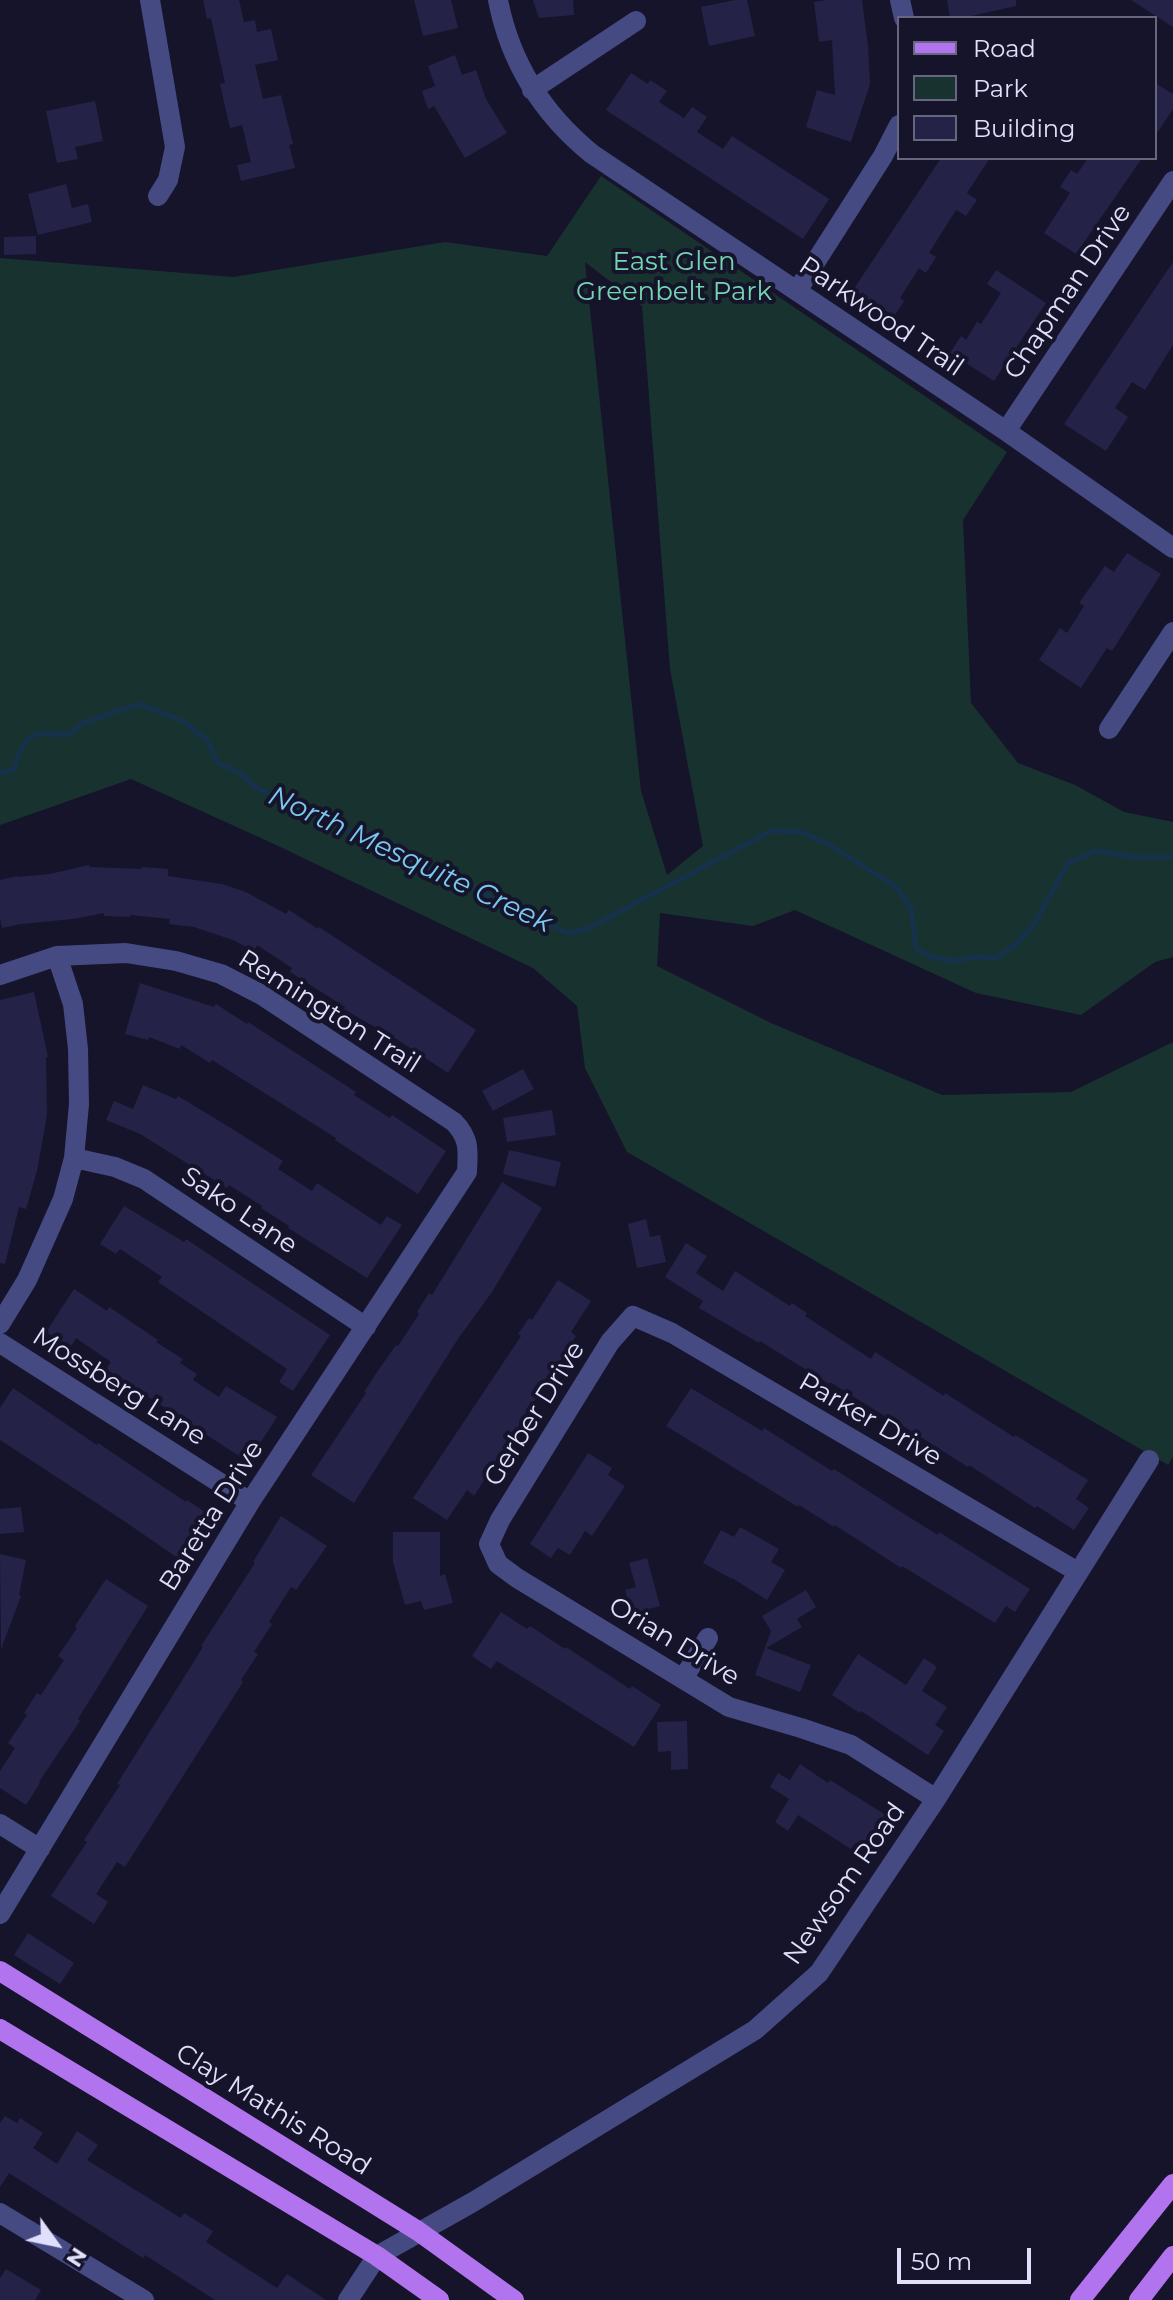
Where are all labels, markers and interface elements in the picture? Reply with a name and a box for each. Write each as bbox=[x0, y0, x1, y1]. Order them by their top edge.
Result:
legend bbox=[897, 16, 1157, 160]
text: Road bbox=[973, 34, 1036, 63]
text: Park bbox=[973, 74, 1028, 103]
text: Building bbox=[973, 114, 1076, 143]
street label: Chapman Drive bbox=[998, 199, 1138, 385]
park label: East Glen Greenbelt Park bbox=[576, 246, 772, 308]
street label: Parkwood Trail bbox=[793, 251, 969, 383]
water label: North Mesquite Creek bbox=[263, 780, 557, 940]
street label: Remington Trail bbox=[232, 944, 426, 1080]
street label: Sako Lane bbox=[175, 1161, 303, 1261]
street label: Mossberg Lane bbox=[27, 1321, 211, 1453]
street label: Gerber Drive bbox=[478, 1336, 592, 1492]
street label: Parker Drive bbox=[793, 1367, 947, 1473]
street label: Baretta Drive bbox=[153, 1435, 271, 1597]
street label: Orian Drive bbox=[603, 1591, 745, 1693]
street label: Newsom Road bbox=[778, 1797, 912, 1971]
street label: Clay Mathis Road bbox=[170, 2037, 376, 2183]
north arrow bbox=[16, 2204, 96, 2284]
scale bar bbox=[901, 2232, 1035, 2282]
text: N bbox=[60, 2243, 93, 2272]
text: 50 m bbox=[911, 2247, 972, 2276]

